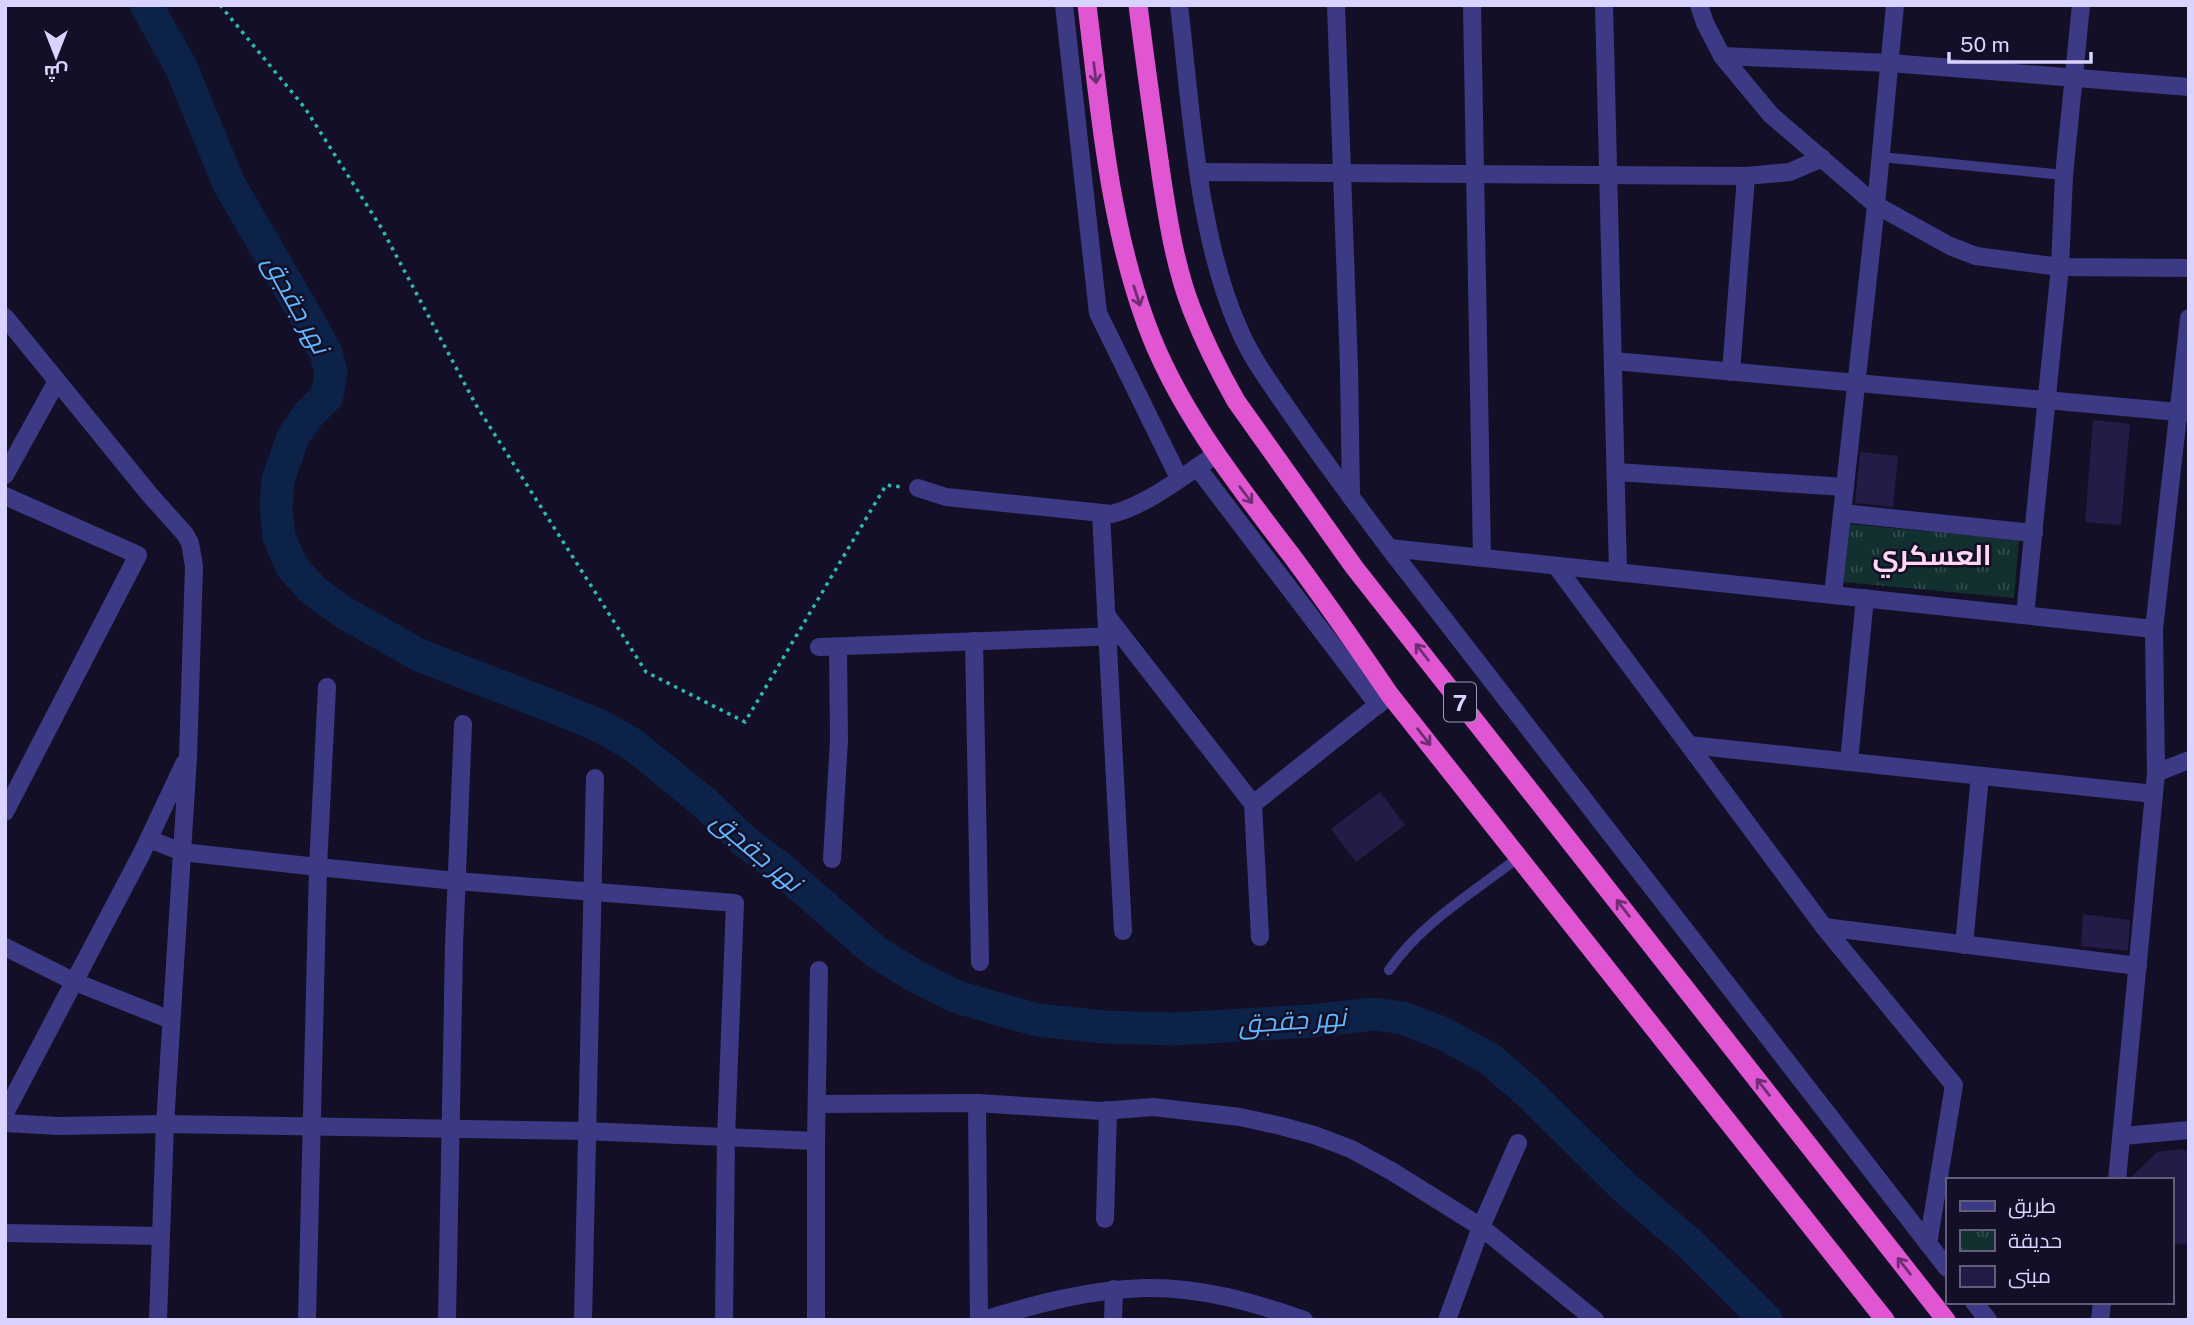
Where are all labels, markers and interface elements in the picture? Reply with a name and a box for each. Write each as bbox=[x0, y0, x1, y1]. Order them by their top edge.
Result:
north arrow bbox=[21, 21, 91, 91]
scale bar bbox=[1949, 21, 2091, 65]
text: 50 m bbox=[1960, 32, 2010, 57]
text: ش bbox=[44, 61, 68, 84]
one-way arrow bbox=[1089, 61, 1102, 84]
water label: نهر جقجق bbox=[256, 249, 338, 362]
one-way arrow bbox=[1132, 285, 1144, 307]
one-way arrow bbox=[1239, 485, 1253, 504]
district label: العسكري bbox=[1872, 538, 1992, 578]
one-way arrow bbox=[1414, 644, 1429, 662]
road number: 7 bbox=[1444, 682, 1476, 722]
one-way arrow bbox=[1416, 728, 1432, 746]
water label: نهر جقجق bbox=[705, 804, 811, 900]
one-way arrow bbox=[1615, 900, 1630, 918]
water label: نهر جقجق bbox=[1237, 1001, 1350, 1040]
one-way arrow bbox=[1756, 1079, 1771, 1097]
legend bbox=[1946, 1178, 2173, 1304]
text: طريق bbox=[2008, 1193, 2056, 1219]
text: حديقة bbox=[2008, 1228, 2062, 1253]
one-way arrow bbox=[1896, 1257, 1911, 1276]
text: مبنى bbox=[2008, 1263, 2051, 1289]

